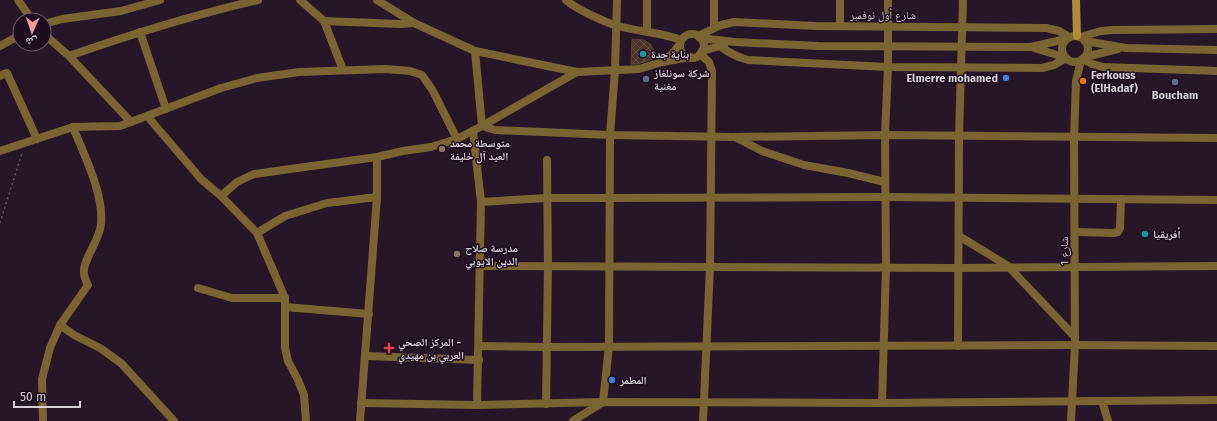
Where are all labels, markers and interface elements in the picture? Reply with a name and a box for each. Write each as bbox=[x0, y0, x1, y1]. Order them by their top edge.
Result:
street label: شارع أول نوفمبر bbox=[849, 8, 916, 22]
north arrow bbox=[12, 12, 52, 52]
text: ش bbox=[25, 34, 38, 48]
place label: بناية جدة bbox=[651, 48, 689, 61]
marker: بناية جدة bbox=[638, 49, 648, 59]
place label: شركة سونلغاز مغنية bbox=[653, 67, 710, 93]
place label: Ferkouss (ElHadaf) bbox=[1091, 69, 1138, 95]
place label: Elmerre mohamed bbox=[906, 72, 998, 85]
marker: Elmerre mohamed bbox=[1001, 73, 1011, 83]
marker: شركة سونلغاز مغنية bbox=[641, 74, 651, 84]
marker: Ferkouss (ElHadaf) bbox=[1078, 76, 1088, 86]
marker: Boucham bbox=[1170, 77, 1180, 87]
place label: Boucham bbox=[1152, 89, 1198, 102]
place label: متوسطة محمد العيد آل خليفة bbox=[450, 137, 510, 164]
marker: متوسطة محمد العيد آل خليفة bbox=[437, 144, 447, 154]
place label: أفريقيا bbox=[1153, 227, 1181, 241]
marker: أفريقيا bbox=[1140, 229, 1150, 239]
street label: شارع 1 bbox=[1058, 237, 1071, 265]
place label: مدرسة صلاح الدين الايوبي bbox=[465, 242, 518, 270]
marker: مدرسة صلاح الدين الايوبي bbox=[452, 249, 462, 259]
place label: المركز الصحي - العربي بن مهيدي bbox=[398, 336, 464, 364]
marker: المركز الصحي - العربي بن مهيدي bbox=[383, 342, 395, 354]
place label: المطمر bbox=[619, 374, 647, 387]
marker: المطمر bbox=[607, 375, 617, 385]
scale bar bbox=[14, 383, 80, 409]
text: 50 m bbox=[20, 390, 46, 404]

